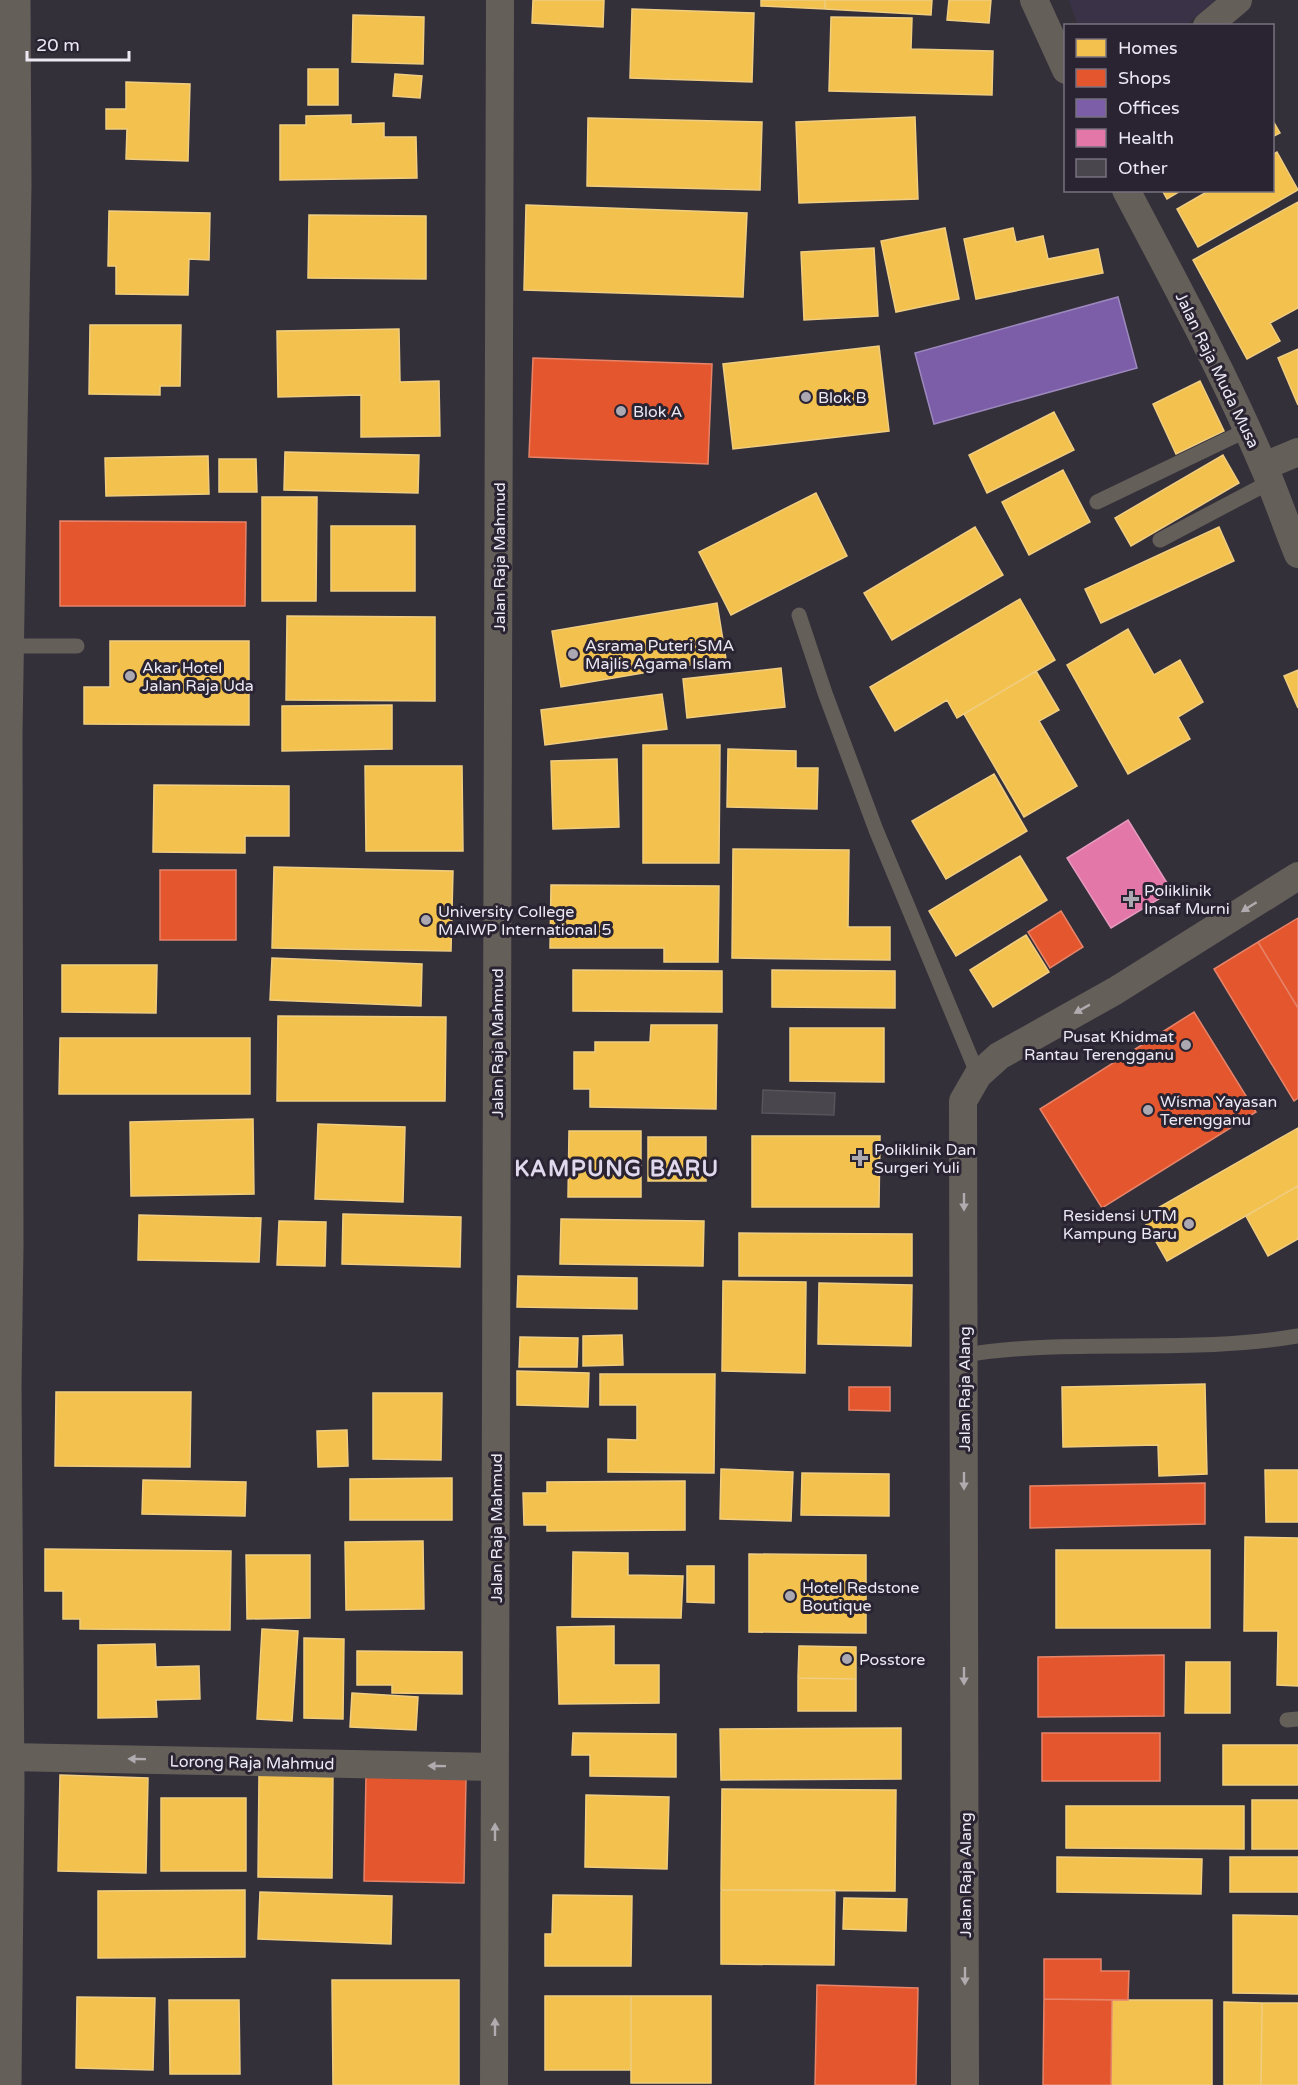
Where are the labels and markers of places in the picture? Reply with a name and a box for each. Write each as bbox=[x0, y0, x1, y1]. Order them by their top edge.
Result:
place label: Blok B bbox=[818, 388, 867, 408]
marker: Blok B bbox=[799, 390, 813, 404]
place label: Blok A bbox=[633, 402, 683, 422]
marker: Blok A bbox=[614, 404, 628, 418]
place label: Asrama Puteri SMA Majlis Agama Islam bbox=[585, 636, 735, 674]
marker: Asrama Puteri SMA Majlis Agama Islam bbox=[566, 647, 580, 661]
place label: Akar Hotel Jalan Raja Uda bbox=[142, 658, 254, 696]
marker: Akar Hotel Jalan Raja Uda bbox=[123, 669, 137, 683]
place label: Poliklinik Insaf Murni bbox=[1144, 881, 1230, 919]
marker: Poliklinik Insaf Murni bbox=[1122, 890, 1140, 908]
place label: University College MAIWP International 5 bbox=[438, 902, 611, 940]
marker: University College MAIWP International 5 bbox=[419, 913, 433, 927]
place label: Pusat Khidmat Rantau Terengganu bbox=[1024, 1027, 1174, 1065]
marker: Pusat Khidmat Rantau Terengganu bbox=[1179, 1038, 1193, 1052]
place label: Wisma Yayasan Terengganu bbox=[1160, 1092, 1277, 1130]
marker: Wisma Yayasan Terengganu bbox=[1141, 1103, 1155, 1117]
place label: Poliklinik Dan Surgeri Yuli bbox=[874, 1140, 976, 1178]
marker: Poliklinik Dan Surgeri Yuli bbox=[851, 1149, 869, 1167]
place label: Residensi UTM Kampung Baru bbox=[1063, 1206, 1177, 1244]
marker: Residensi UTM Kampung Baru bbox=[1182, 1217, 1196, 1231]
place label: Hotel Redstone Boutique bbox=[802, 1578, 919, 1616]
marker: Hotel Redstone Boutique bbox=[783, 1589, 797, 1603]
place label: Posstore bbox=[859, 1650, 925, 1670]
marker: Posstore bbox=[840, 1652, 854, 1666]

